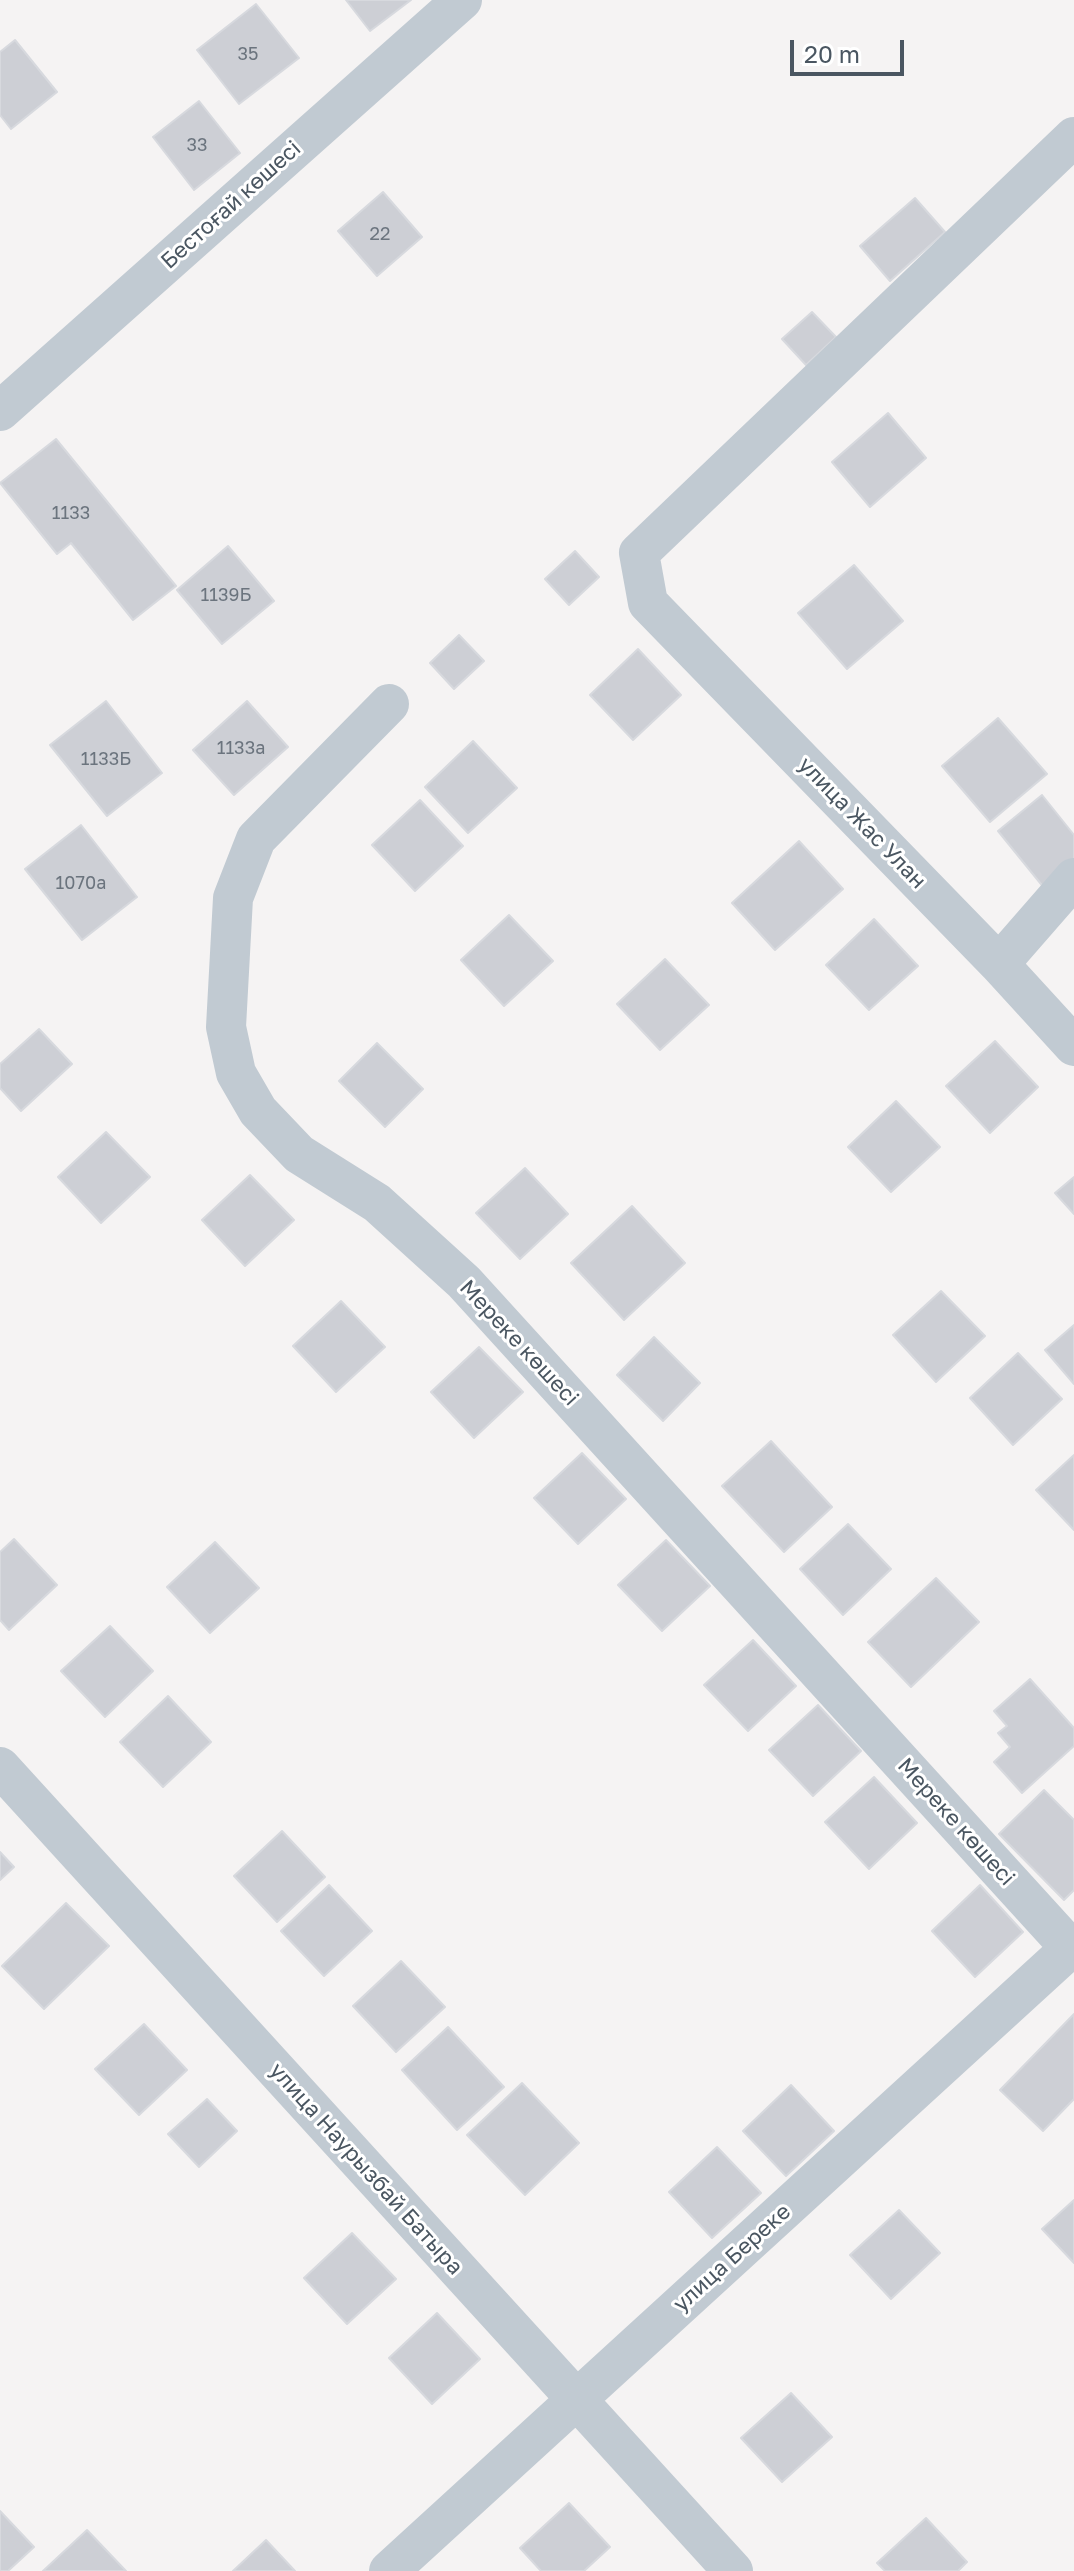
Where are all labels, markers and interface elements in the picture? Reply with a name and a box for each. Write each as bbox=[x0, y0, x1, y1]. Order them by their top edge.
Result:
scale bar bbox=[794, 24, 908, 74]
text: 20 m bbox=[804, 39, 860, 68]
house number: 35 bbox=[238, 43, 258, 65]
house number: 33 bbox=[186, 134, 208, 156]
street label: Бестоғай көшесі bbox=[156, 135, 306, 275]
house number: 22 bbox=[370, 223, 390, 245]
house number: 1133 bbox=[52, 502, 90, 524]
house number: 1139Б bbox=[201, 584, 251, 606]
house number: 1133а bbox=[217, 737, 265, 759]
house number: 1133Б bbox=[81, 748, 131, 770]
street label: улица Жас Улан bbox=[793, 752, 931, 894]
house number: 1070а bbox=[56, 872, 106, 894]
street label: Мереке көшесі bbox=[454, 1275, 584, 1411]
street label: Мереке көшесі bbox=[892, 1753, 1020, 1891]
street label: улица Наурызбай Батыра bbox=[264, 2058, 468, 2280]
street label: улица Береке bbox=[668, 2198, 796, 2318]

